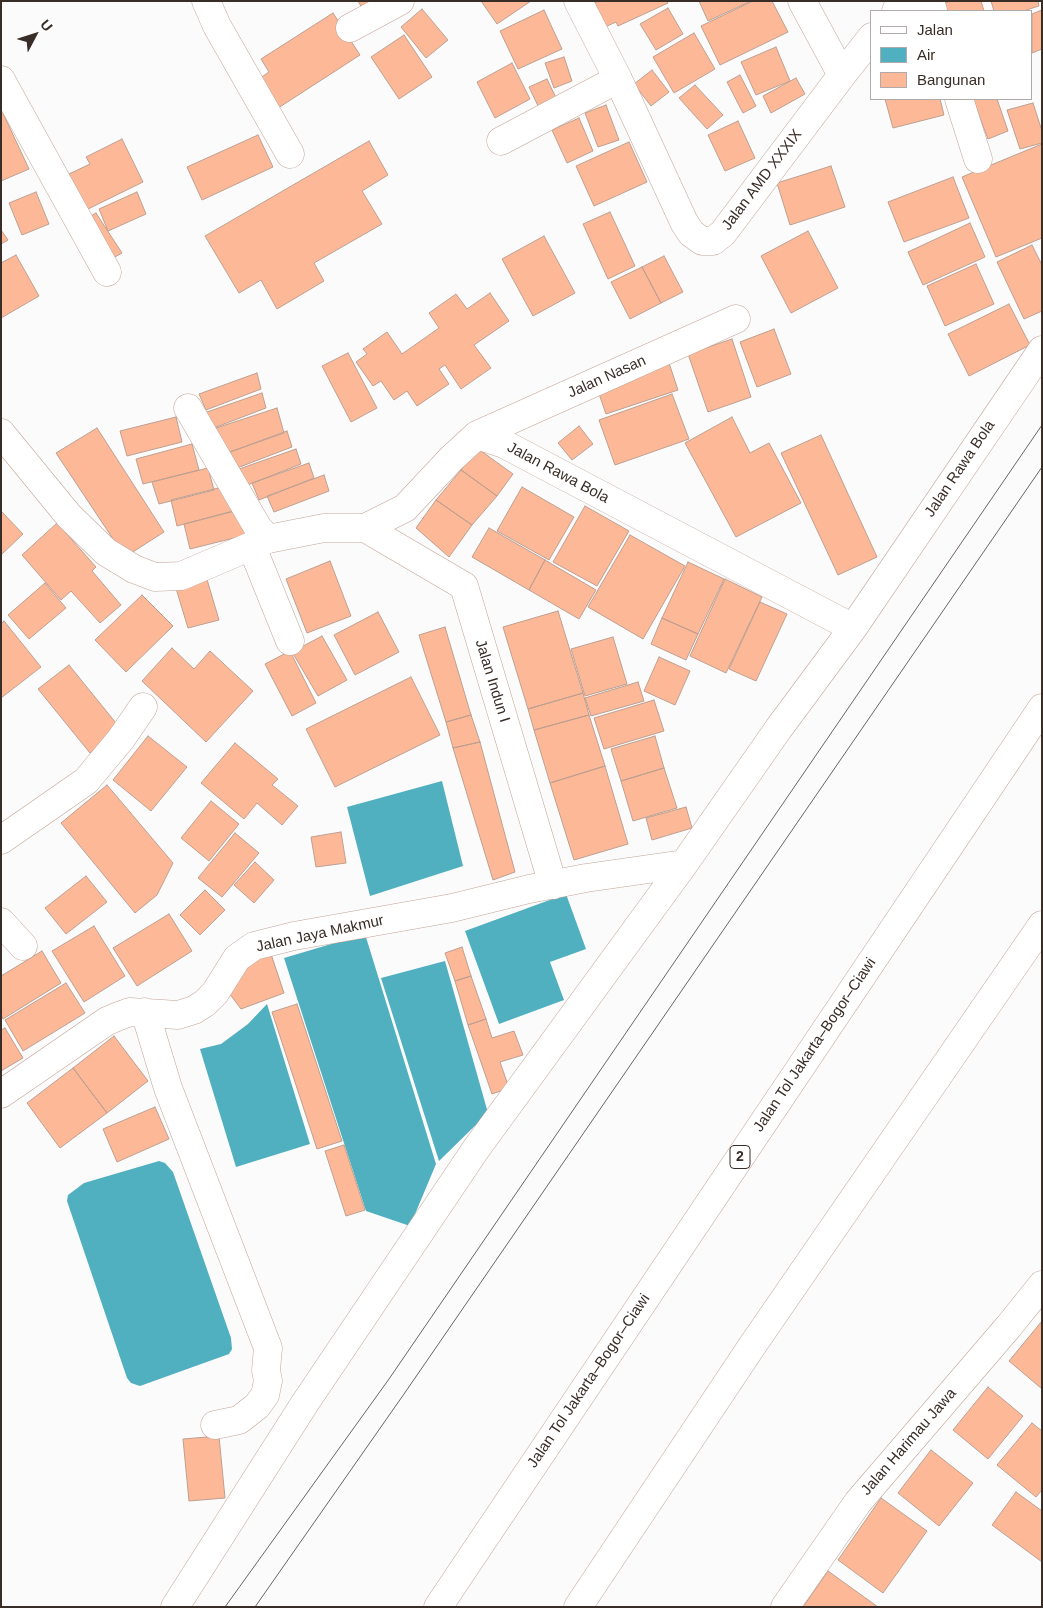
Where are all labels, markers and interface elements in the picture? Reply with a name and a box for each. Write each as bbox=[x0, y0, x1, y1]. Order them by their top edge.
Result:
north arrow bbox=[10, 10, 60, 60]
legend bbox=[870, 10, 1033, 100]
text: U bbox=[37, 16, 56, 34]
text: Jalan bbox=[917, 21, 953, 38]
text: Air bbox=[917, 46, 935, 63]
text: Bangunan bbox=[917, 71, 985, 88]
street label: Jalan AMD XXXIX bbox=[718, 126, 806, 234]
street label: Jalan Nasan bbox=[565, 352, 649, 402]
street label: Jalan Rawa Bola bbox=[921, 417, 999, 521]
street label: Jalan Rawa Bola bbox=[504, 439, 612, 507]
street label: Jalan Indun I bbox=[471, 637, 513, 725]
street label: Jalan Jaya Makmur bbox=[255, 912, 385, 956]
street label: Jalan Tol Jakarta–Bogor–Ciawi bbox=[750, 955, 880, 1135]
road number: 2 bbox=[730, 1146, 750, 1168]
street label: Jalan Tol Jakarta–Bogor–Ciawi bbox=[524, 1291, 654, 1471]
street label: Jalan Harimau Jawa bbox=[858, 1385, 960, 1499]

